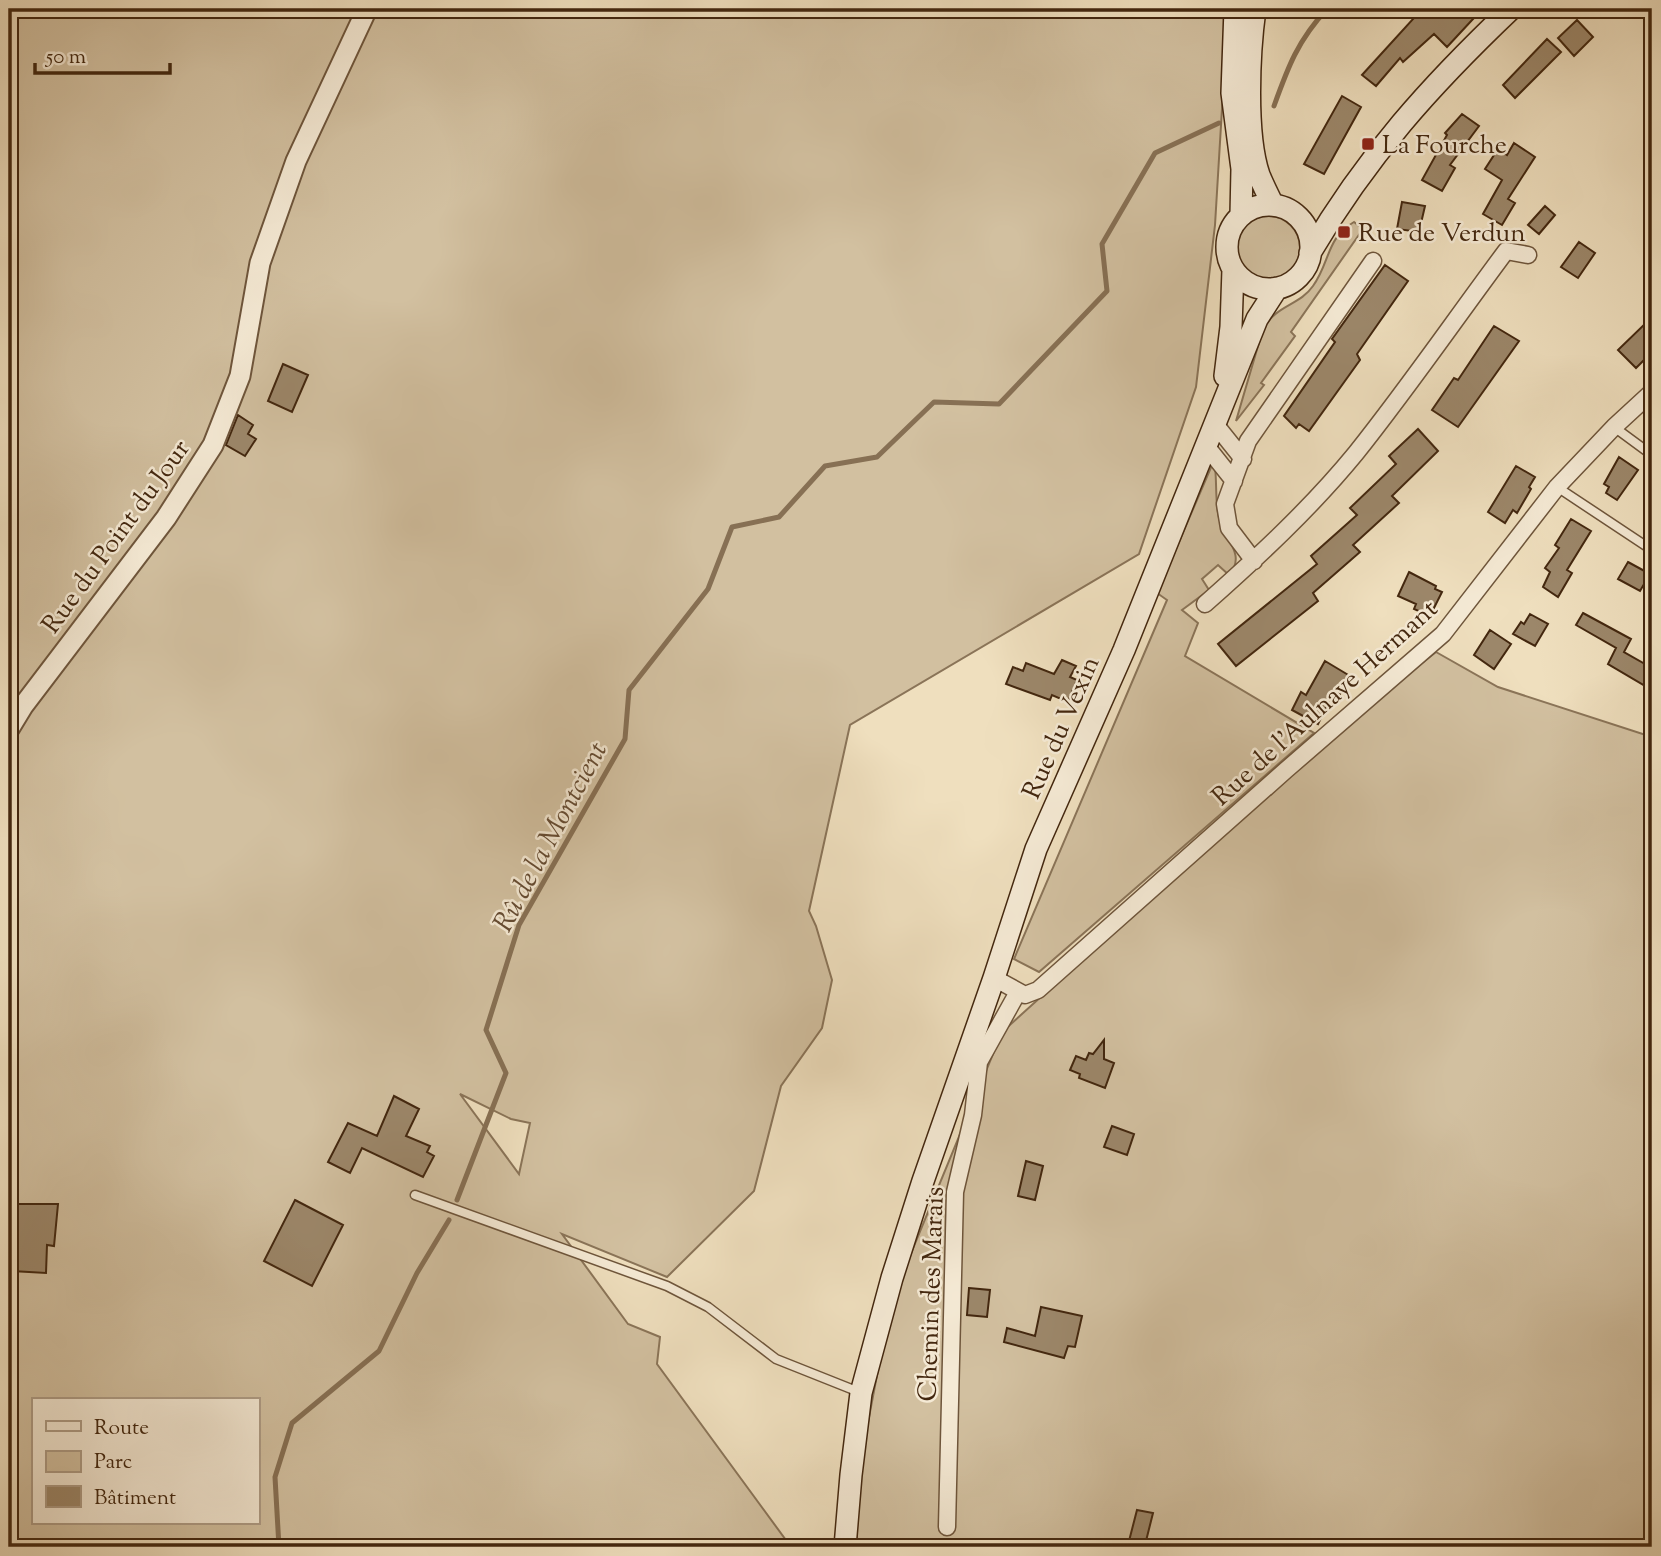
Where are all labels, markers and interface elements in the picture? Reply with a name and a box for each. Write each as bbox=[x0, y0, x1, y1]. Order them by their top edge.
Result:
scale bar bbox=[35, 32, 170, 76]
text: 50 m bbox=[45, 43, 86, 73]
place label: La Fourche bbox=[1382, 128, 1507, 165]
marker: La Fourche bbox=[1360, 136, 1376, 152]
place label: Rue de Verdun bbox=[1358, 216, 1526, 253]
marker: Rue de Verdun bbox=[1336, 224, 1352, 240]
street label: Rue du Point du Jour bbox=[34, 433, 200, 642]
street label: Rue de l'Aulnaye Hermant bbox=[1204, 592, 1447, 816]
street label: Rue du Vexin bbox=[1014, 651, 1110, 805]
water label: Rû de la Montcient bbox=[485, 735, 619, 940]
street label: Chemin des Marais bbox=[910, 1186, 955, 1402]
legend bbox=[32, 1398, 259, 1524]
text: Route bbox=[94, 1414, 149, 1444]
text: Parc bbox=[94, 1448, 132, 1478]
text: Bâtiment bbox=[94, 1484, 176, 1514]

